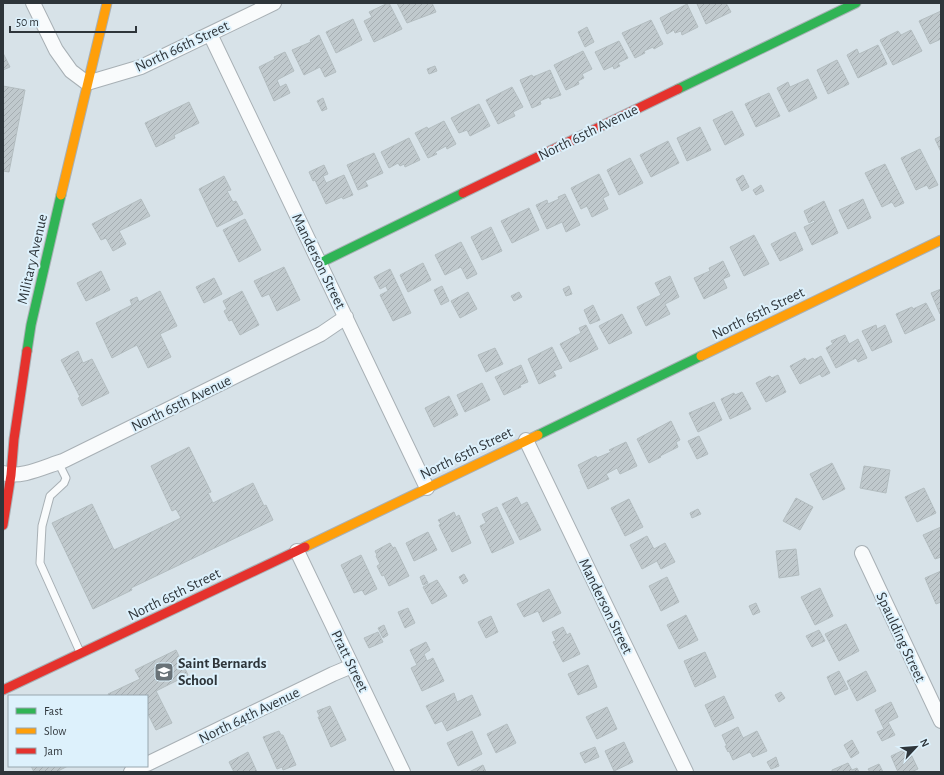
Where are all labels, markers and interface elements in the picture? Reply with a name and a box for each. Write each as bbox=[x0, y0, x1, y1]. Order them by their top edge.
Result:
scale bar bbox=[10, 8, 136, 34]
text: 50 m bbox=[16, 16, 39, 28]
street label: North 66th Street bbox=[133, 18, 232, 75]
street label: North 65th Avenue bbox=[536, 102, 641, 163]
street label: Manderson Street bbox=[289, 211, 348, 311]
street label: Military Avenue bbox=[15, 213, 50, 306]
street label: North 65th Street bbox=[710, 285, 807, 342]
street label: North 65th Avenue bbox=[129, 373, 234, 434]
street label: North 65th Street bbox=[418, 425, 515, 482]
street label: Manderson Street bbox=[576, 556, 635, 656]
street label: North 65th Street bbox=[126, 566, 223, 623]
street label: Spaulding Street bbox=[873, 590, 928, 685]
street label: Pratt Street bbox=[328, 628, 371, 695]
place label: Saint Bernards School bbox=[178, 656, 267, 688]
school or university icon: Saint Bernards School bbox=[153, 661, 175, 683]
street label: North 64th Avenue bbox=[196, 685, 302, 746]
legend bbox=[8, 695, 148, 767]
text: Fast bbox=[44, 705, 63, 717]
text: Slow bbox=[44, 725, 66, 737]
north arrow bbox=[896, 727, 936, 767]
text: N bbox=[918, 737, 931, 749]
text: Jam bbox=[44, 745, 63, 757]

